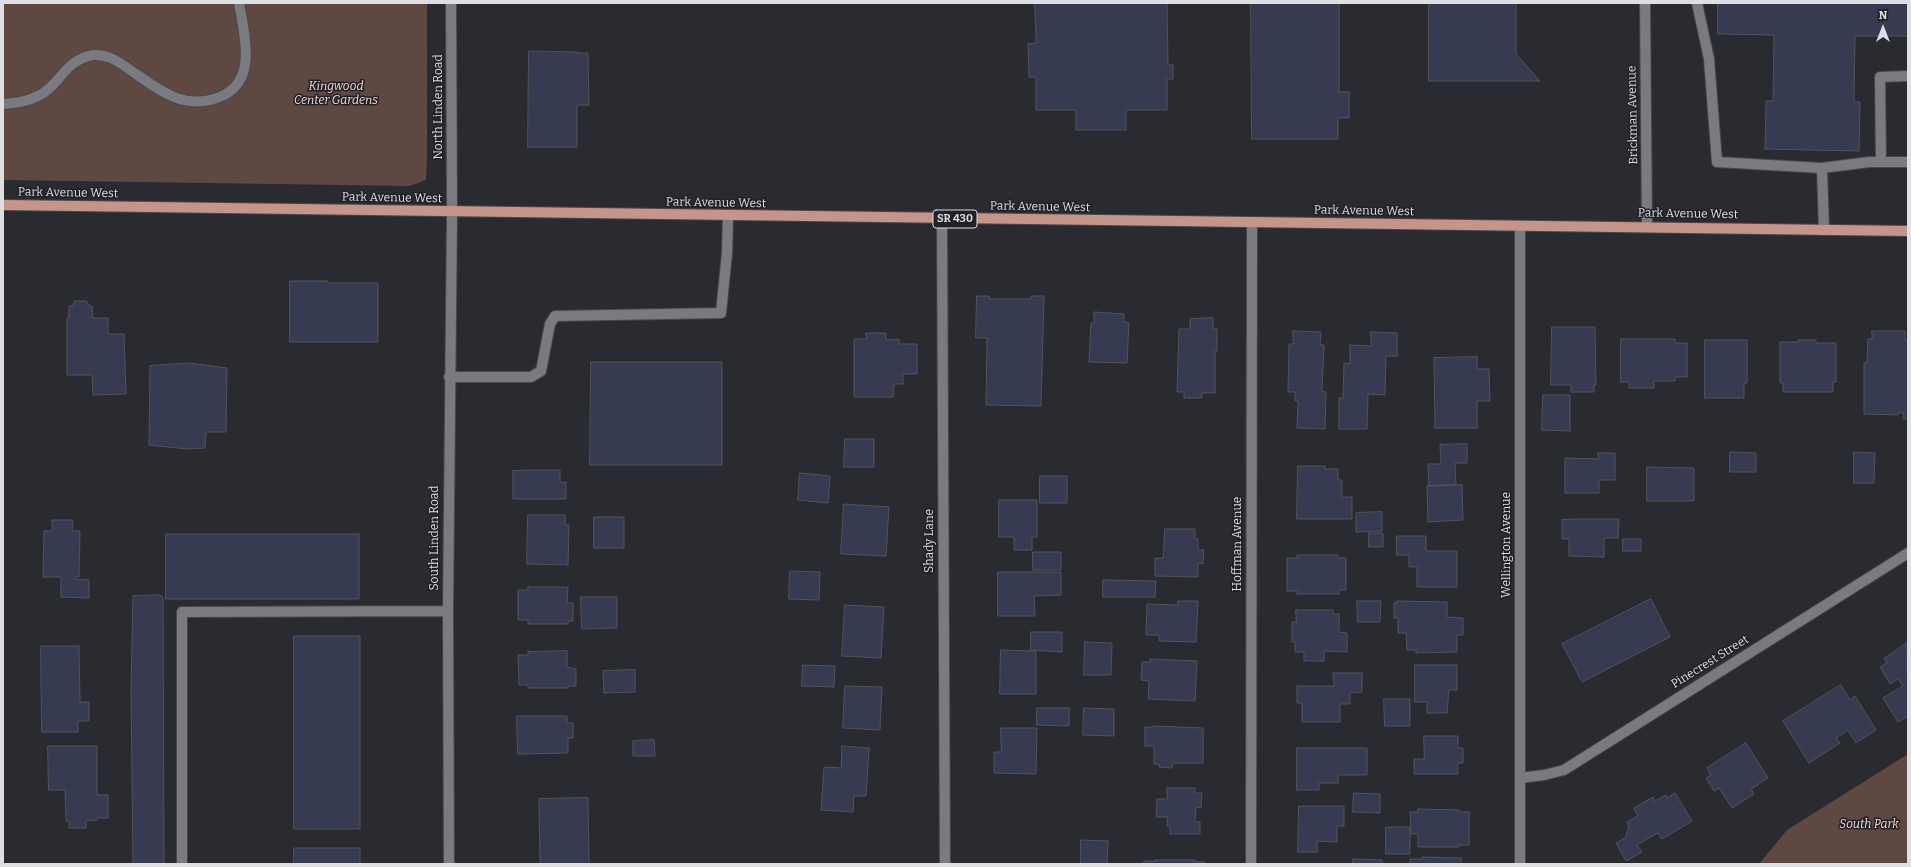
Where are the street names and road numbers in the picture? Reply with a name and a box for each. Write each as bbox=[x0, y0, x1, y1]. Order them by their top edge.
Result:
street label: North Linden Road bbox=[432, 54, 446, 160]
street label: Brickman Avenue bbox=[1625, 65, 1641, 165]
street label: Park Avenue West bbox=[18, 185, 118, 201]
street label: Park Avenue West bbox=[342, 190, 442, 206]
street label: Park Avenue West bbox=[666, 195, 766, 211]
street label: Park Avenue West bbox=[990, 199, 1090, 215]
street label: Park Avenue West bbox=[1314, 203, 1414, 219]
street label: Park Avenue West bbox=[1638, 206, 1738, 222]
road number: SR 430 bbox=[933, 210, 977, 228]
street label: South Linden Road bbox=[428, 486, 442, 590]
street label: Wellington Avenue bbox=[1500, 492, 1514, 598]
street label: Hoffman Avenue bbox=[1231, 497, 1245, 591]
street label: Shady Lane bbox=[923, 509, 937, 573]
street label: Pinecrest Street bbox=[1669, 632, 1751, 692]

